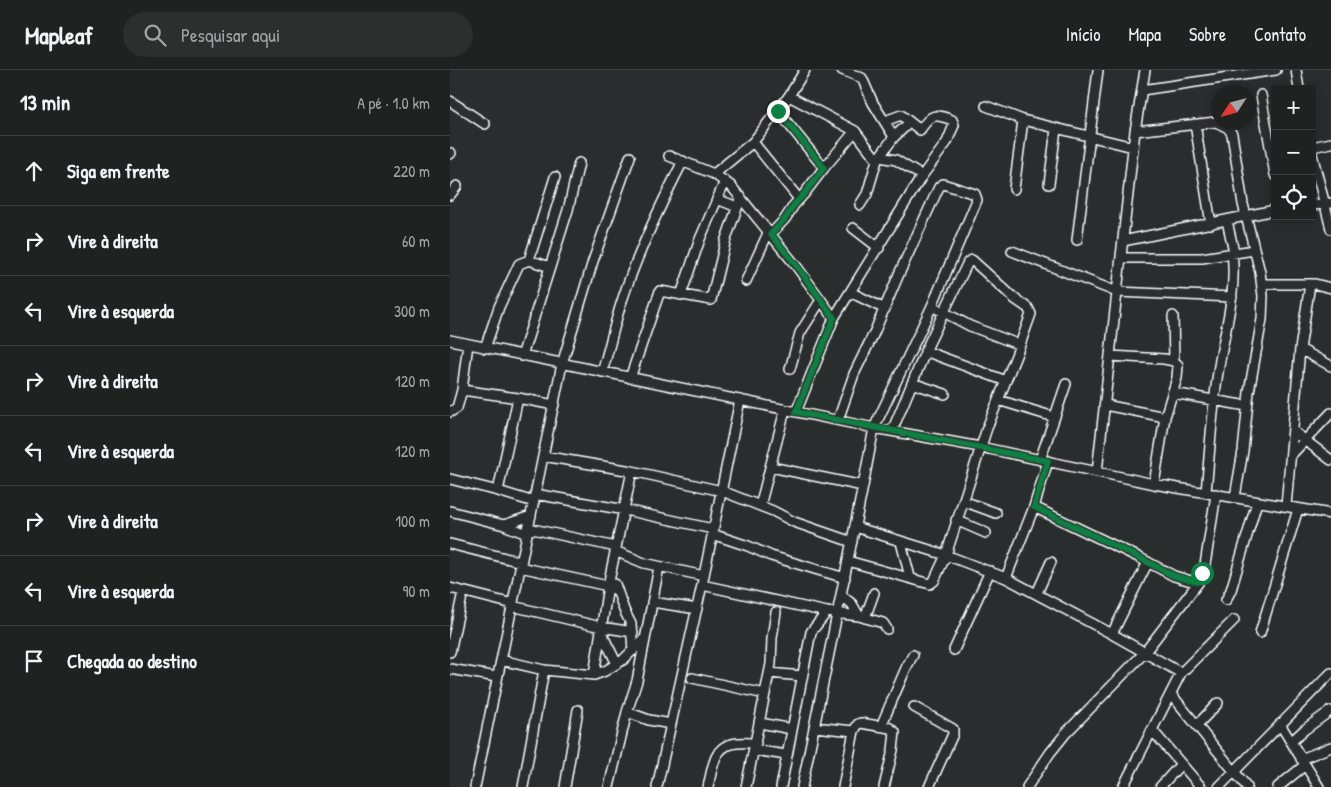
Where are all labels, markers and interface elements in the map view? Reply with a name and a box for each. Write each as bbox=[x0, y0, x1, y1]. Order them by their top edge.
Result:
search box bbox=[123, 12, 473, 57]
text: Mapleaf bbox=[25, 19, 93, 51]
icon: search bbox=[141, 21, 169, 49]
text: Pesquisar aqui bbox=[181, 22, 280, 48]
text: Início bbox=[1066, 22, 1100, 47]
text: Mapa bbox=[1128, 22, 1161, 47]
text: Sobre bbox=[1189, 22, 1226, 47]
text: Contato bbox=[1254, 22, 1306, 47]
north arrow bbox=[1211, 85, 1256, 130]
map controls bbox=[1271, 85, 1316, 220]
button: + bbox=[1271, 85, 1316, 130]
text: 13 min bbox=[20, 88, 70, 117]
text: A pé · 1.0 km bbox=[357, 92, 430, 114]
route end bbox=[767, 100, 790, 123]
button: − bbox=[1271, 130, 1316, 175]
icon: ahead bbox=[20, 157, 48, 185]
text: Siga em frente bbox=[67, 158, 170, 184]
text: 220 m bbox=[393, 160, 430, 182]
button: locate bbox=[1271, 175, 1316, 220]
icon: right bbox=[20, 227, 48, 255]
text: Vire à direita bbox=[67, 228, 158, 254]
text: 60 m bbox=[402, 230, 430, 252]
icon: left bbox=[20, 297, 48, 325]
text: Vire à esquerda bbox=[67, 298, 174, 324]
text: 300 m bbox=[394, 300, 430, 322]
icon: right bbox=[20, 367, 48, 395]
text: Vire à direita bbox=[67, 368, 158, 394]
text: 120 m bbox=[395, 370, 430, 392]
icon: left bbox=[20, 437, 48, 465]
text: Vire à esquerda bbox=[67, 438, 174, 464]
text: 120 m bbox=[395, 440, 430, 462]
icon: right bbox=[20, 507, 48, 535]
text: Vire à direita bbox=[67, 508, 158, 534]
text: 100 m bbox=[395, 510, 430, 532]
route start bbox=[1191, 562, 1214, 585]
icon: left bbox=[20, 577, 48, 605]
text: Vire à esquerda bbox=[67, 578, 174, 604]
text: 90 m bbox=[402, 580, 430, 602]
icon: arrive bbox=[20, 647, 48, 675]
text: Chegada ao destino bbox=[67, 648, 197, 674]

